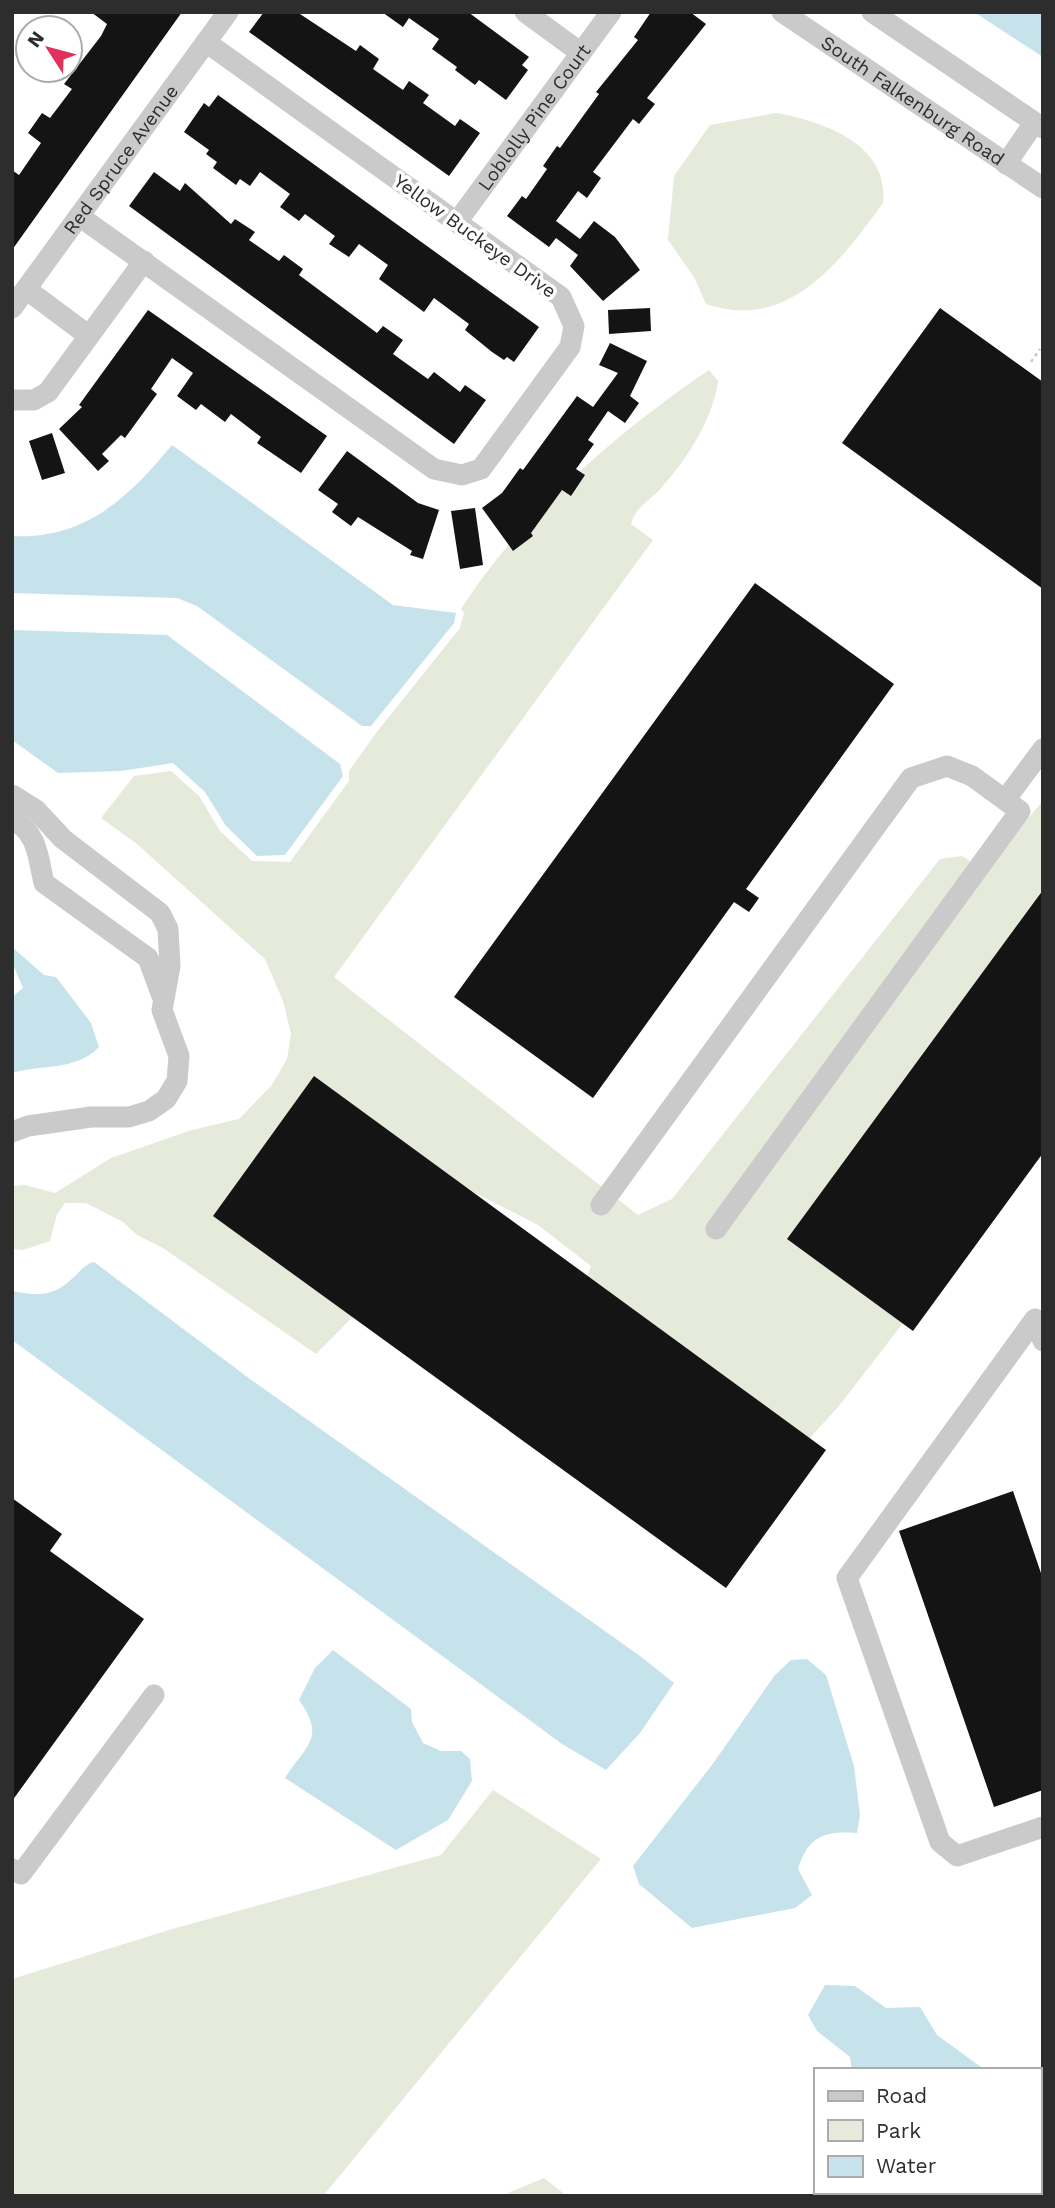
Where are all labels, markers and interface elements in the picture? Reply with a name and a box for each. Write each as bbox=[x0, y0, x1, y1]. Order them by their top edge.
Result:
north arrow bbox=[14, 14, 84, 84]
text: N bbox=[22, 27, 49, 52]
street label: South Falkenburg Road bbox=[817, 30, 1009, 170]
street label: Loblolly Pine Court bbox=[473, 39, 595, 195]
street label: Red Spruce Avenue bbox=[58, 80, 183, 239]
street label: Yellow Buckeye Drive bbox=[389, 169, 561, 303]
legend bbox=[814, 2068, 1041, 2194]
text: Road bbox=[876, 2083, 927, 2108]
text: Park bbox=[876, 2118, 921, 2143]
text: Water bbox=[876, 2153, 937, 2178]

